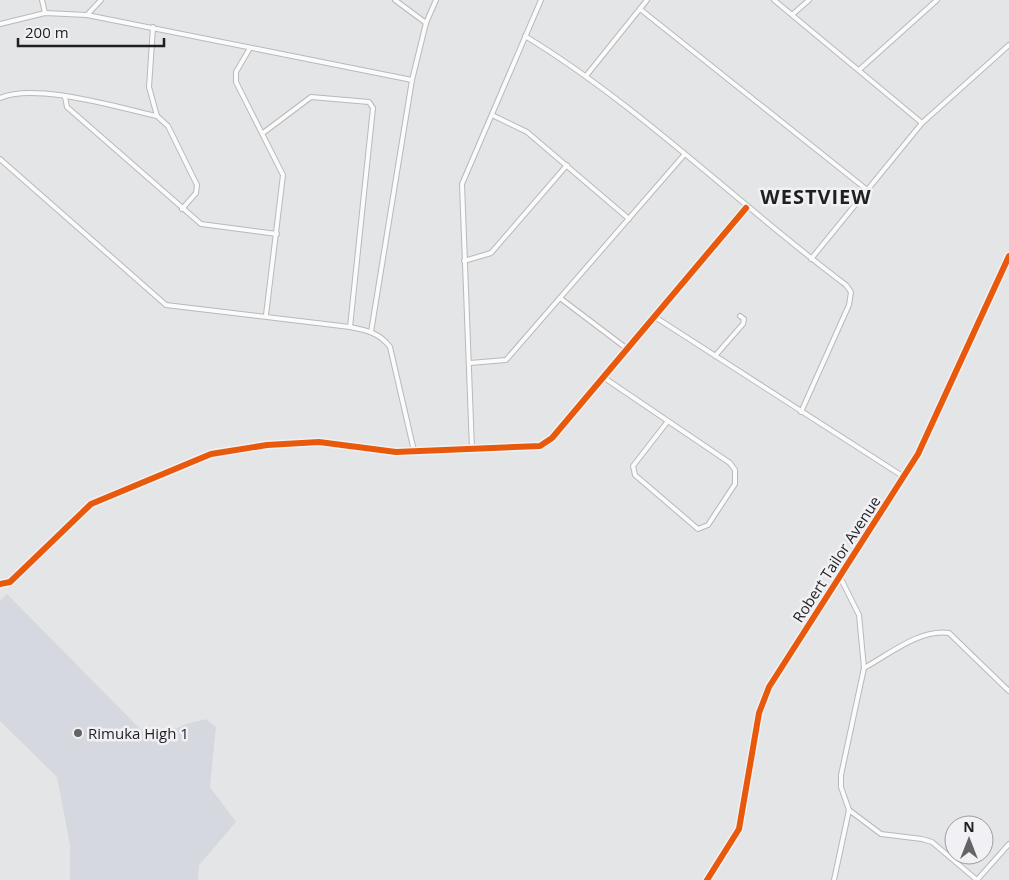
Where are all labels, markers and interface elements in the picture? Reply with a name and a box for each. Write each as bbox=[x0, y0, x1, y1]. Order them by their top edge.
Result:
scale bar bbox=[18, 15, 164, 47]
text: 200 m bbox=[25, 22, 69, 42]
district label: WESTVIEW bbox=[760, 183, 872, 210]
street label: Robert Tailor Avenue bbox=[788, 492, 884, 626]
place label: Rimuka High 1 bbox=[88, 723, 189, 743]
marker: Rimuka High 1 bbox=[72, 727, 84, 739]
north arrow bbox=[944, 815, 994, 865]
text: N bbox=[963, 817, 975, 836]

